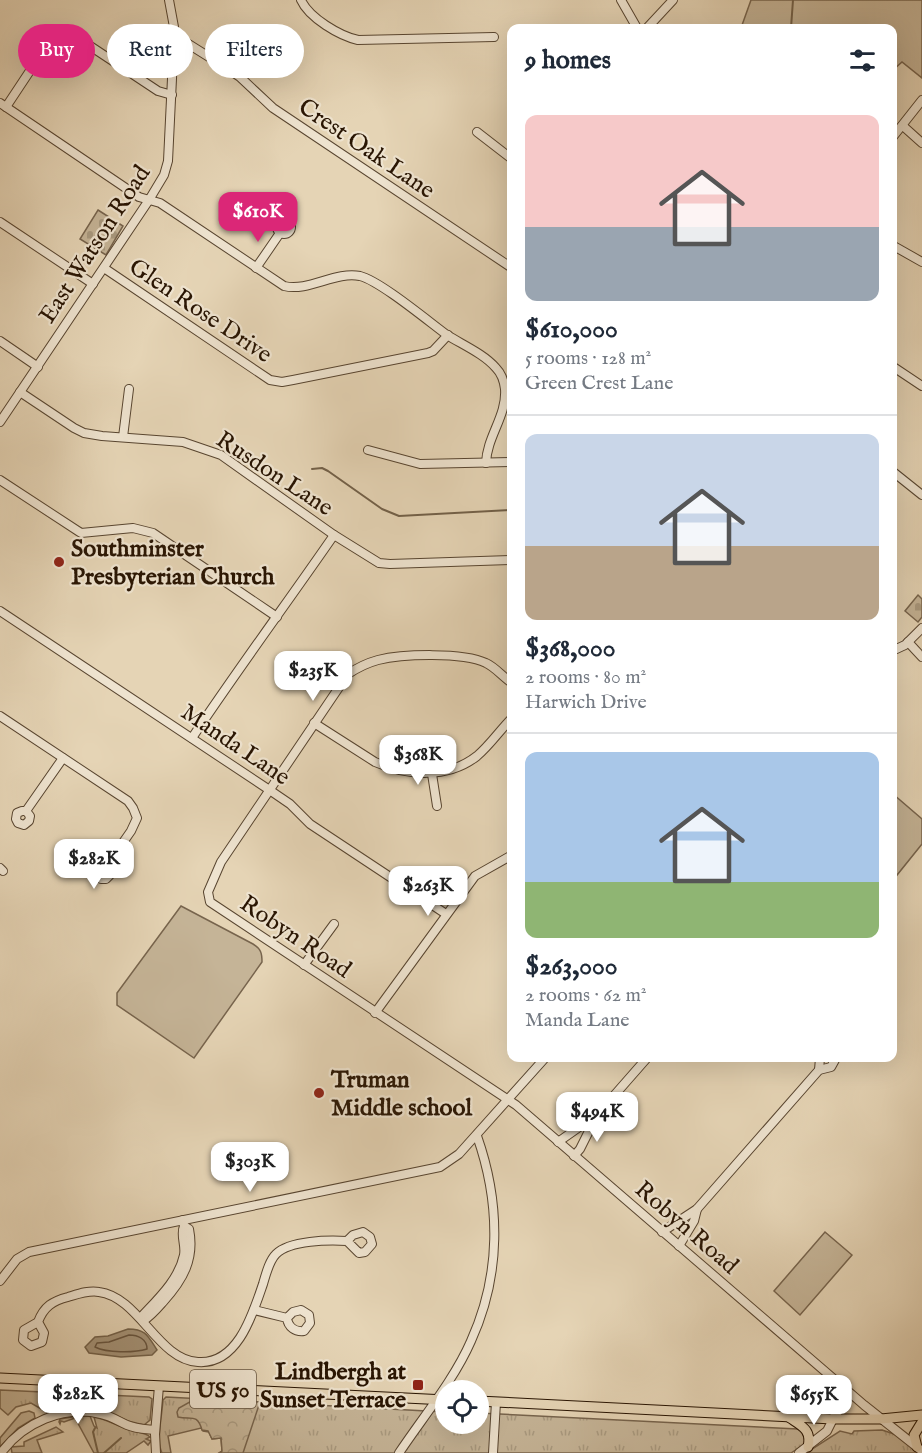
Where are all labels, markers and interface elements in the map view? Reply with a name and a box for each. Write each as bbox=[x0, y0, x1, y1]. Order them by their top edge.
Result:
chip: Buy bbox=[18, 24, 95, 78]
chip: Rent bbox=[107, 24, 193, 78]
chip: Filters bbox=[205, 24, 304, 78]
text: 9 homes bbox=[525, 44, 611, 77]
icon: filters bbox=[846, 44, 879, 77]
street label: Crest Oak Lane bbox=[292, 92, 440, 206]
icon: home bbox=[648, 154, 756, 262]
street label: East Watson Road bbox=[33, 160, 158, 330]
pin: $610K bbox=[216, 192, 300, 243]
text: $610K bbox=[232, 199, 284, 224]
street label: Glen Rose Drive bbox=[123, 252, 278, 371]
text: $610,000 bbox=[525, 313, 618, 346]
text: 5 rooms · 128 m² bbox=[525, 346, 651, 371]
text: Green Crest Lane bbox=[525, 371, 673, 396]
street label: Rusdon Lane bbox=[210, 425, 339, 524]
icon: home bbox=[648, 473, 756, 581]
place label: Southminster Presbyterian Church bbox=[71, 534, 275, 593]
marker: Southminster Presbyterian Church bbox=[52, 555, 66, 569]
text: $368,000 bbox=[525, 632, 616, 665]
pin: $235K bbox=[271, 651, 355, 702]
text: $235K bbox=[288, 658, 338, 683]
text: 2 rooms · 80 m² bbox=[525, 665, 646, 690]
text: Harwich Drive bbox=[525, 690, 647, 715]
street label: Manda Lane bbox=[175, 697, 296, 793]
pin: $368K bbox=[376, 735, 460, 786]
text: $368K bbox=[393, 742, 443, 767]
icon: home bbox=[648, 791, 756, 899]
pin: $282K bbox=[52, 839, 136, 890]
text: $282K bbox=[68, 846, 120, 871]
pin: $263K bbox=[386, 866, 470, 917]
text: $263K bbox=[403, 873, 453, 898]
street label: Robyn Road bbox=[234, 889, 357, 986]
text: $263,000 bbox=[525, 950, 618, 983]
text: 2 rooms · 62 m² bbox=[525, 983, 647, 1008]
text: Manda Lane bbox=[525, 1008, 629, 1033]
place label: Truman Middle school bbox=[330, 1065, 472, 1124]
marker: Truman Middle school bbox=[312, 1086, 326, 1100]
pin: $494K bbox=[555, 1092, 639, 1143]
text: $494K bbox=[570, 1099, 624, 1124]
pin: $303K bbox=[208, 1142, 292, 1193]
text: $303K bbox=[225, 1149, 275, 1174]
street label: Robyn Road bbox=[628, 1175, 745, 1282]
place label: Lindbergh at Sunset Terrace bbox=[260, 1357, 407, 1416]
road number: US 50 bbox=[190, 1370, 256, 1408]
pin: $282K bbox=[36, 1374, 120, 1425]
pin: $655K bbox=[772, 1375, 856, 1426]
marker: Lindbergh at Sunset Terrace bbox=[411, 1378, 425, 1392]
map controls bbox=[435, 1380, 489, 1434]
button: locate bbox=[435, 1380, 489, 1434]
text: $282K bbox=[52, 1381, 104, 1406]
text: $655K bbox=[790, 1382, 838, 1407]

